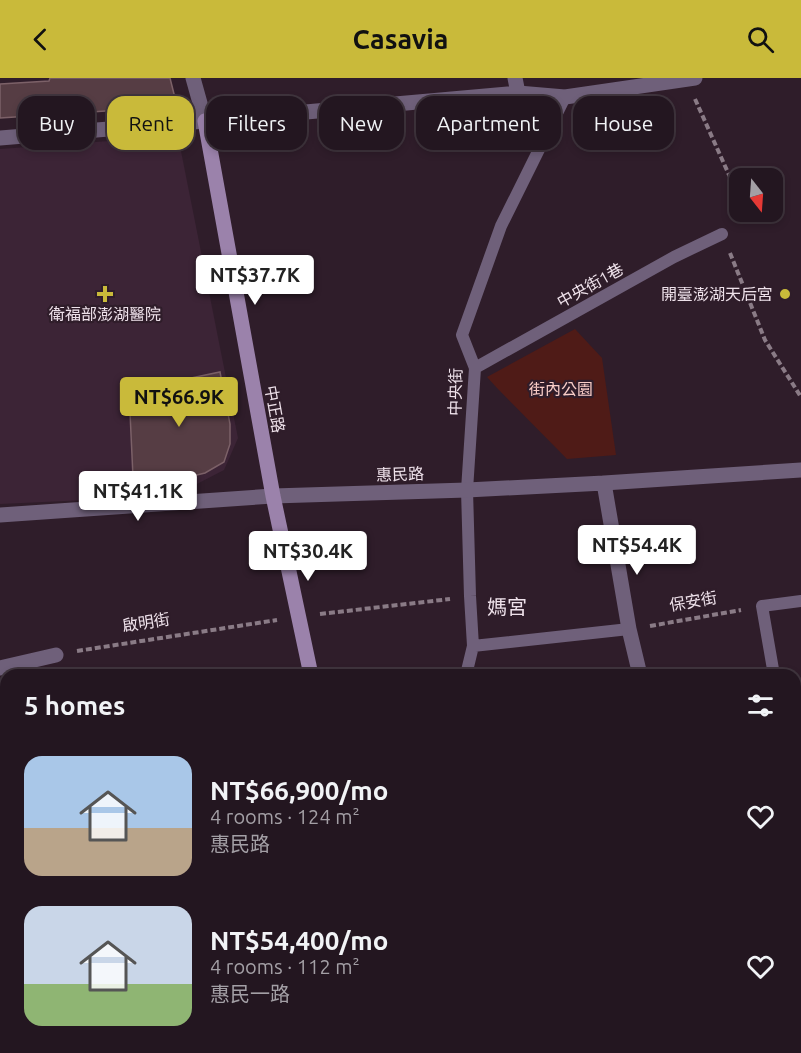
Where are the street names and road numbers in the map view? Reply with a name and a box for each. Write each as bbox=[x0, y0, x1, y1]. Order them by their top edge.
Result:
street label: 中央街1巷 bbox=[554, 259, 626, 311]
street label: 中央街 bbox=[446, 368, 464, 416]
street label: 中正路 bbox=[262, 384, 288, 434]
street label: 惠民路 bbox=[376, 464, 424, 484]
street label: 保安街 bbox=[668, 588, 718, 614]
street label: 啟明街 bbox=[121, 609, 171, 635]

